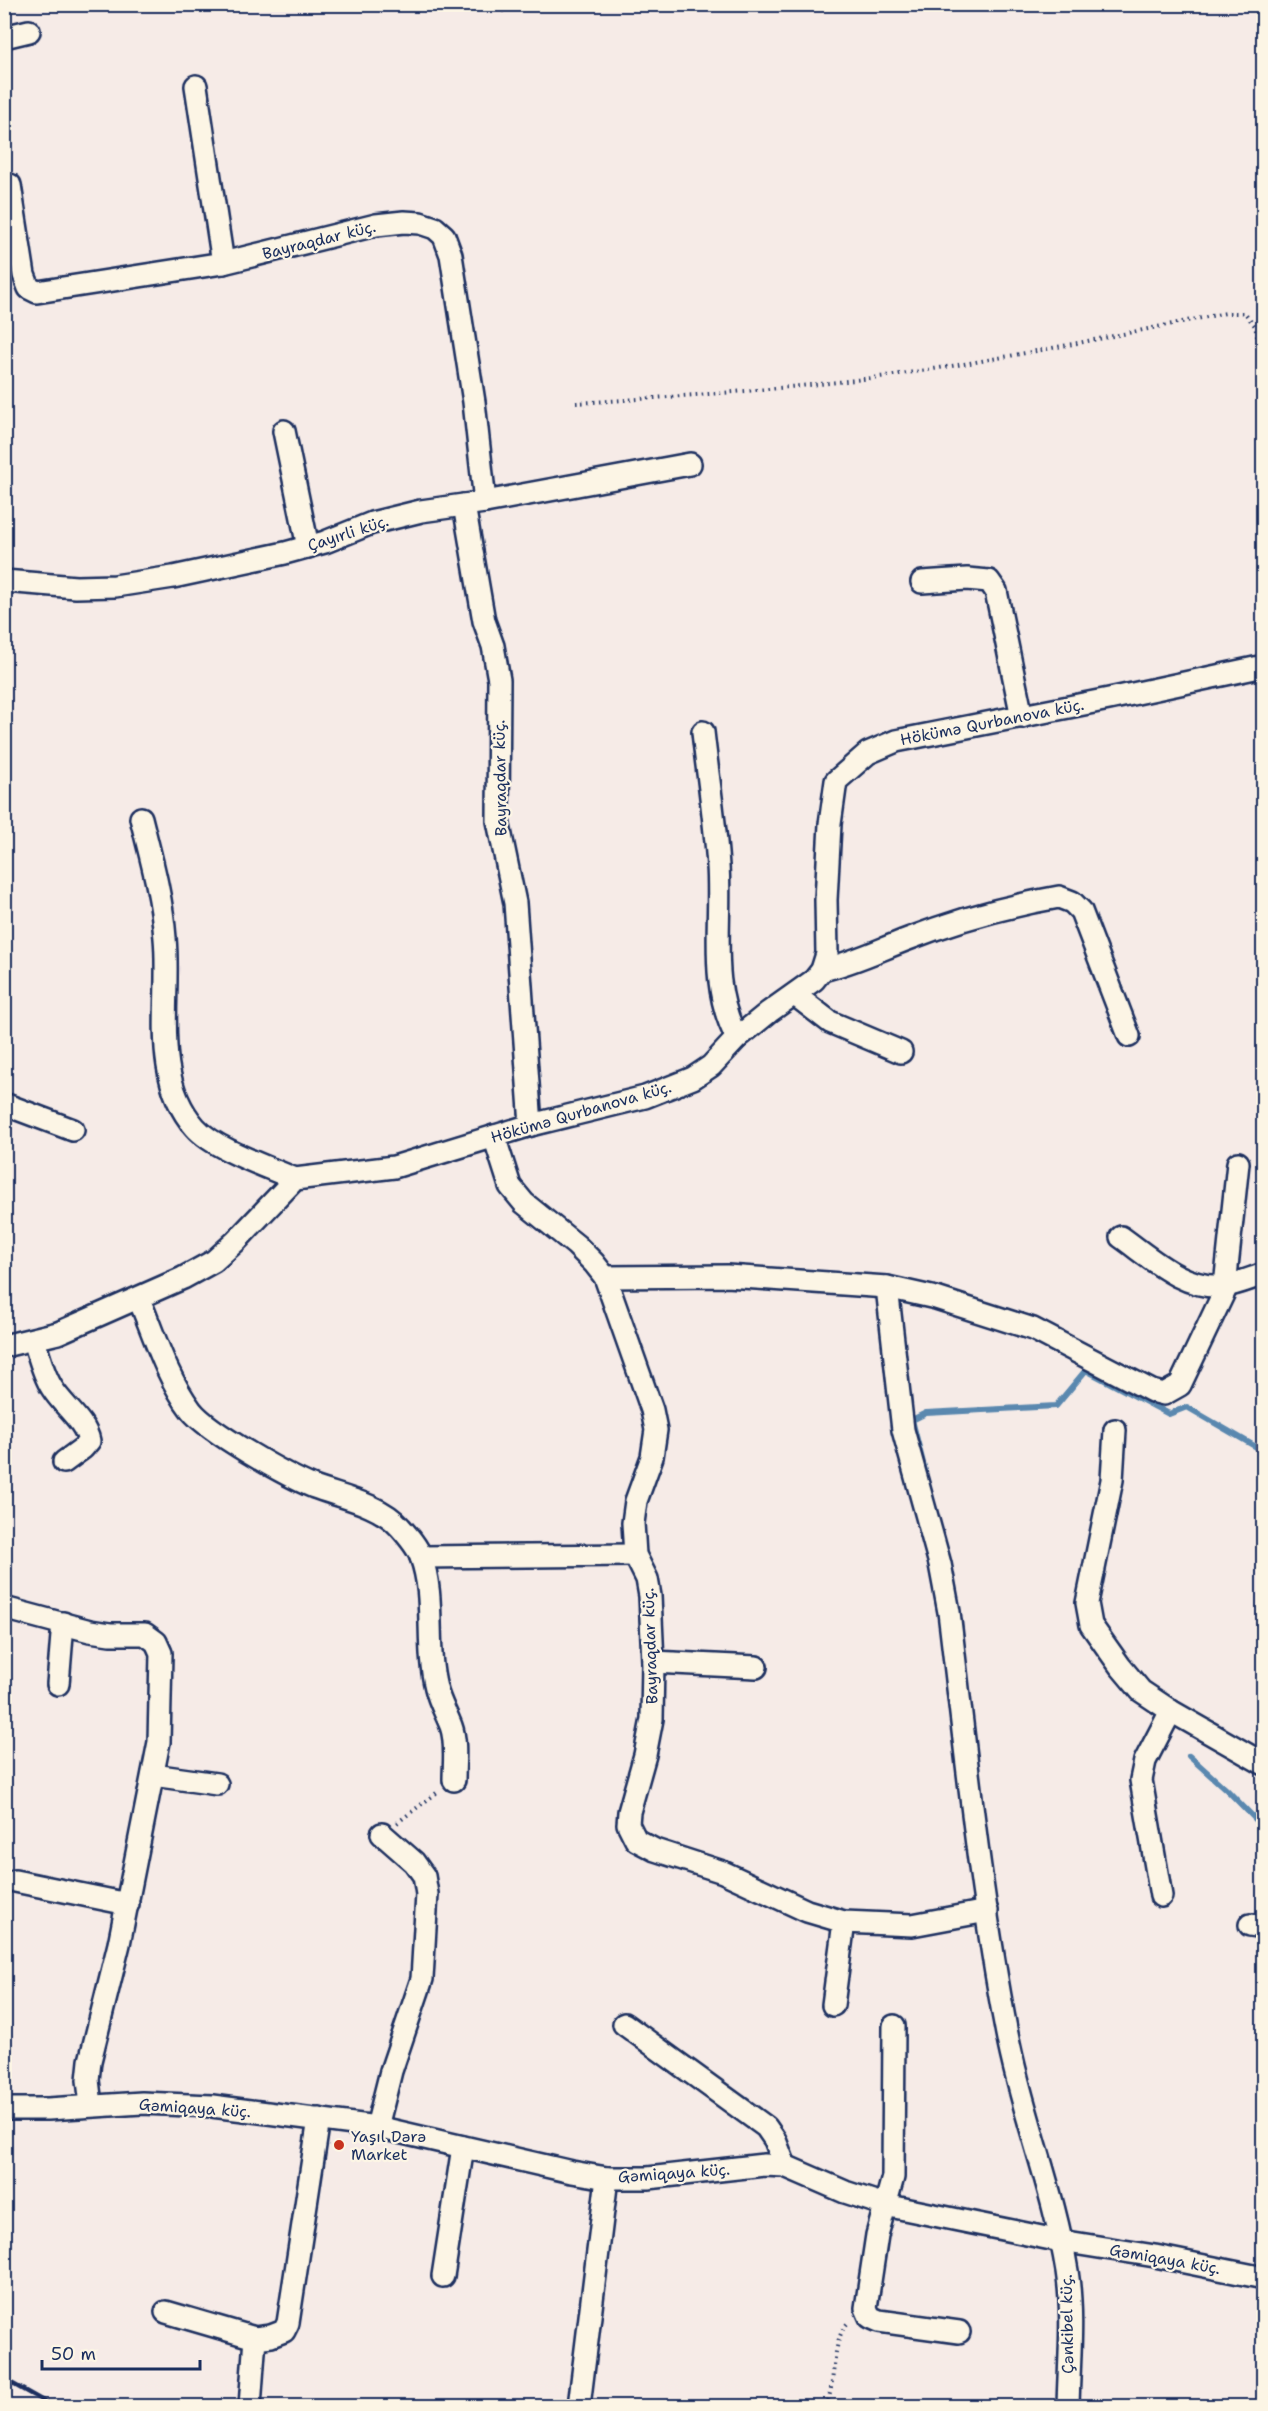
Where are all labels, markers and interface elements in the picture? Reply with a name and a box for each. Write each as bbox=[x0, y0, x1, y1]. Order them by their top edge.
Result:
street label: Bayraqdar küç. bbox=[260, 216, 378, 264]
street label: Çayırli küç. bbox=[305, 510, 391, 556]
street label: Hökümə Qurbanova küç. bbox=[898, 694, 1086, 750]
street label: Bayraqdar küç. bbox=[488, 720, 512, 836]
street label: Hökümə Qurbanova küç. bbox=[488, 1076, 674, 1148]
street label: Bayraqdar küç. bbox=[637, 1588, 663, 1704]
street label: Gəmiqaya küç. bbox=[138, 2094, 252, 2122]
place label: Yaşıl Dərə Market bbox=[351, 2126, 426, 2165]
marker: Yaşıl Dərə Market bbox=[332, 2138, 346, 2152]
street label: Gəmiqaya küç. bbox=[617, 2159, 731, 2187]
street label: Gəmiqaya küç. bbox=[1108, 2239, 1222, 2279]
street label: Çənkibel küç. bbox=[1056, 2274, 1078, 2374]
scale bar bbox=[42, 2333, 200, 2371]
text: 50 m bbox=[51, 2342, 96, 2366]

